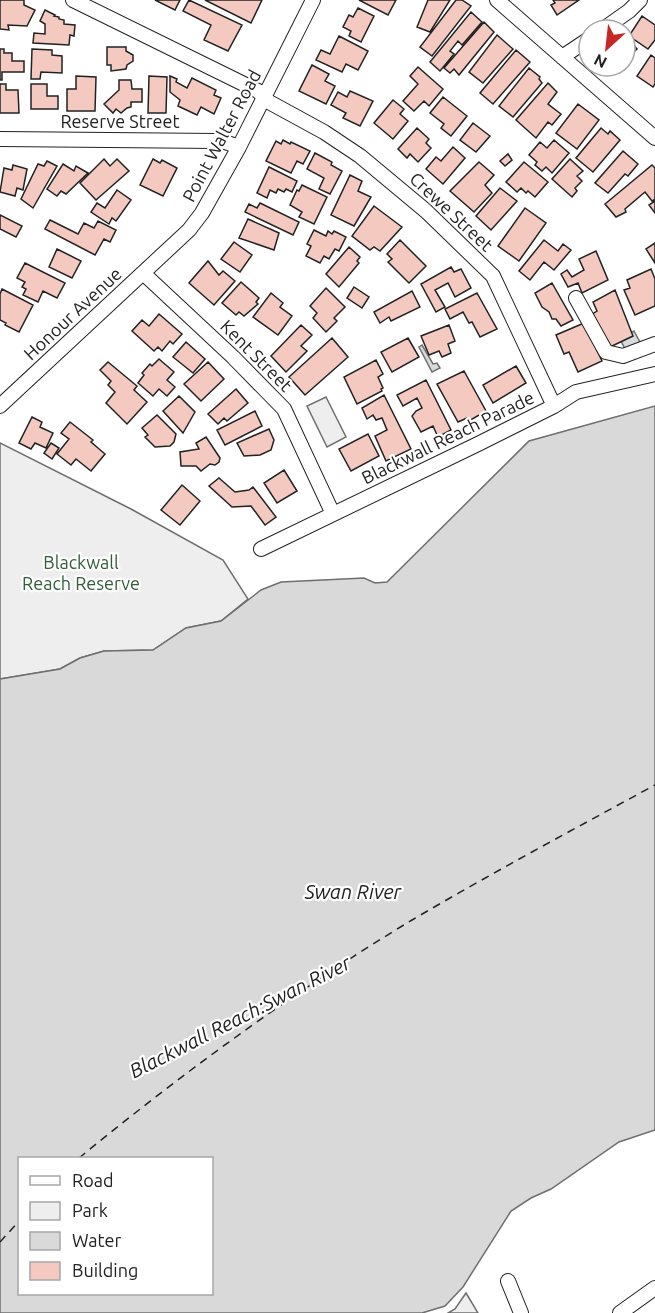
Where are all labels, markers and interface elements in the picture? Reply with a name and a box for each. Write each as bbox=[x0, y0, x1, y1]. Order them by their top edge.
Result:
north arrow bbox=[577, 18, 637, 78]
text: N bbox=[591, 51, 610, 72]
street label: Point Walter Road bbox=[178, 66, 264, 205]
street label: Reserve Street bbox=[60, 111, 180, 131]
street label: Crewe Street bbox=[406, 168, 497, 255]
street label: Honour Avenue bbox=[20, 263, 125, 363]
street label: Kent Street bbox=[217, 316, 296, 395]
street label: Blackwall Reach Parade bbox=[358, 387, 537, 488]
park label: Blackwall Reach Reserve bbox=[22, 552, 140, 593]
water label: Swan River bbox=[304, 880, 402, 903]
water label: Blackwall Reach:Swan River bbox=[125, 950, 355, 1082]
legend bbox=[18, 1157, 213, 1295]
text: Road bbox=[72, 1170, 114, 1190]
text: Park bbox=[72, 1200, 108, 1220]
text: Water bbox=[72, 1230, 122, 1250]
text: Building bbox=[72, 1260, 138, 1280]

